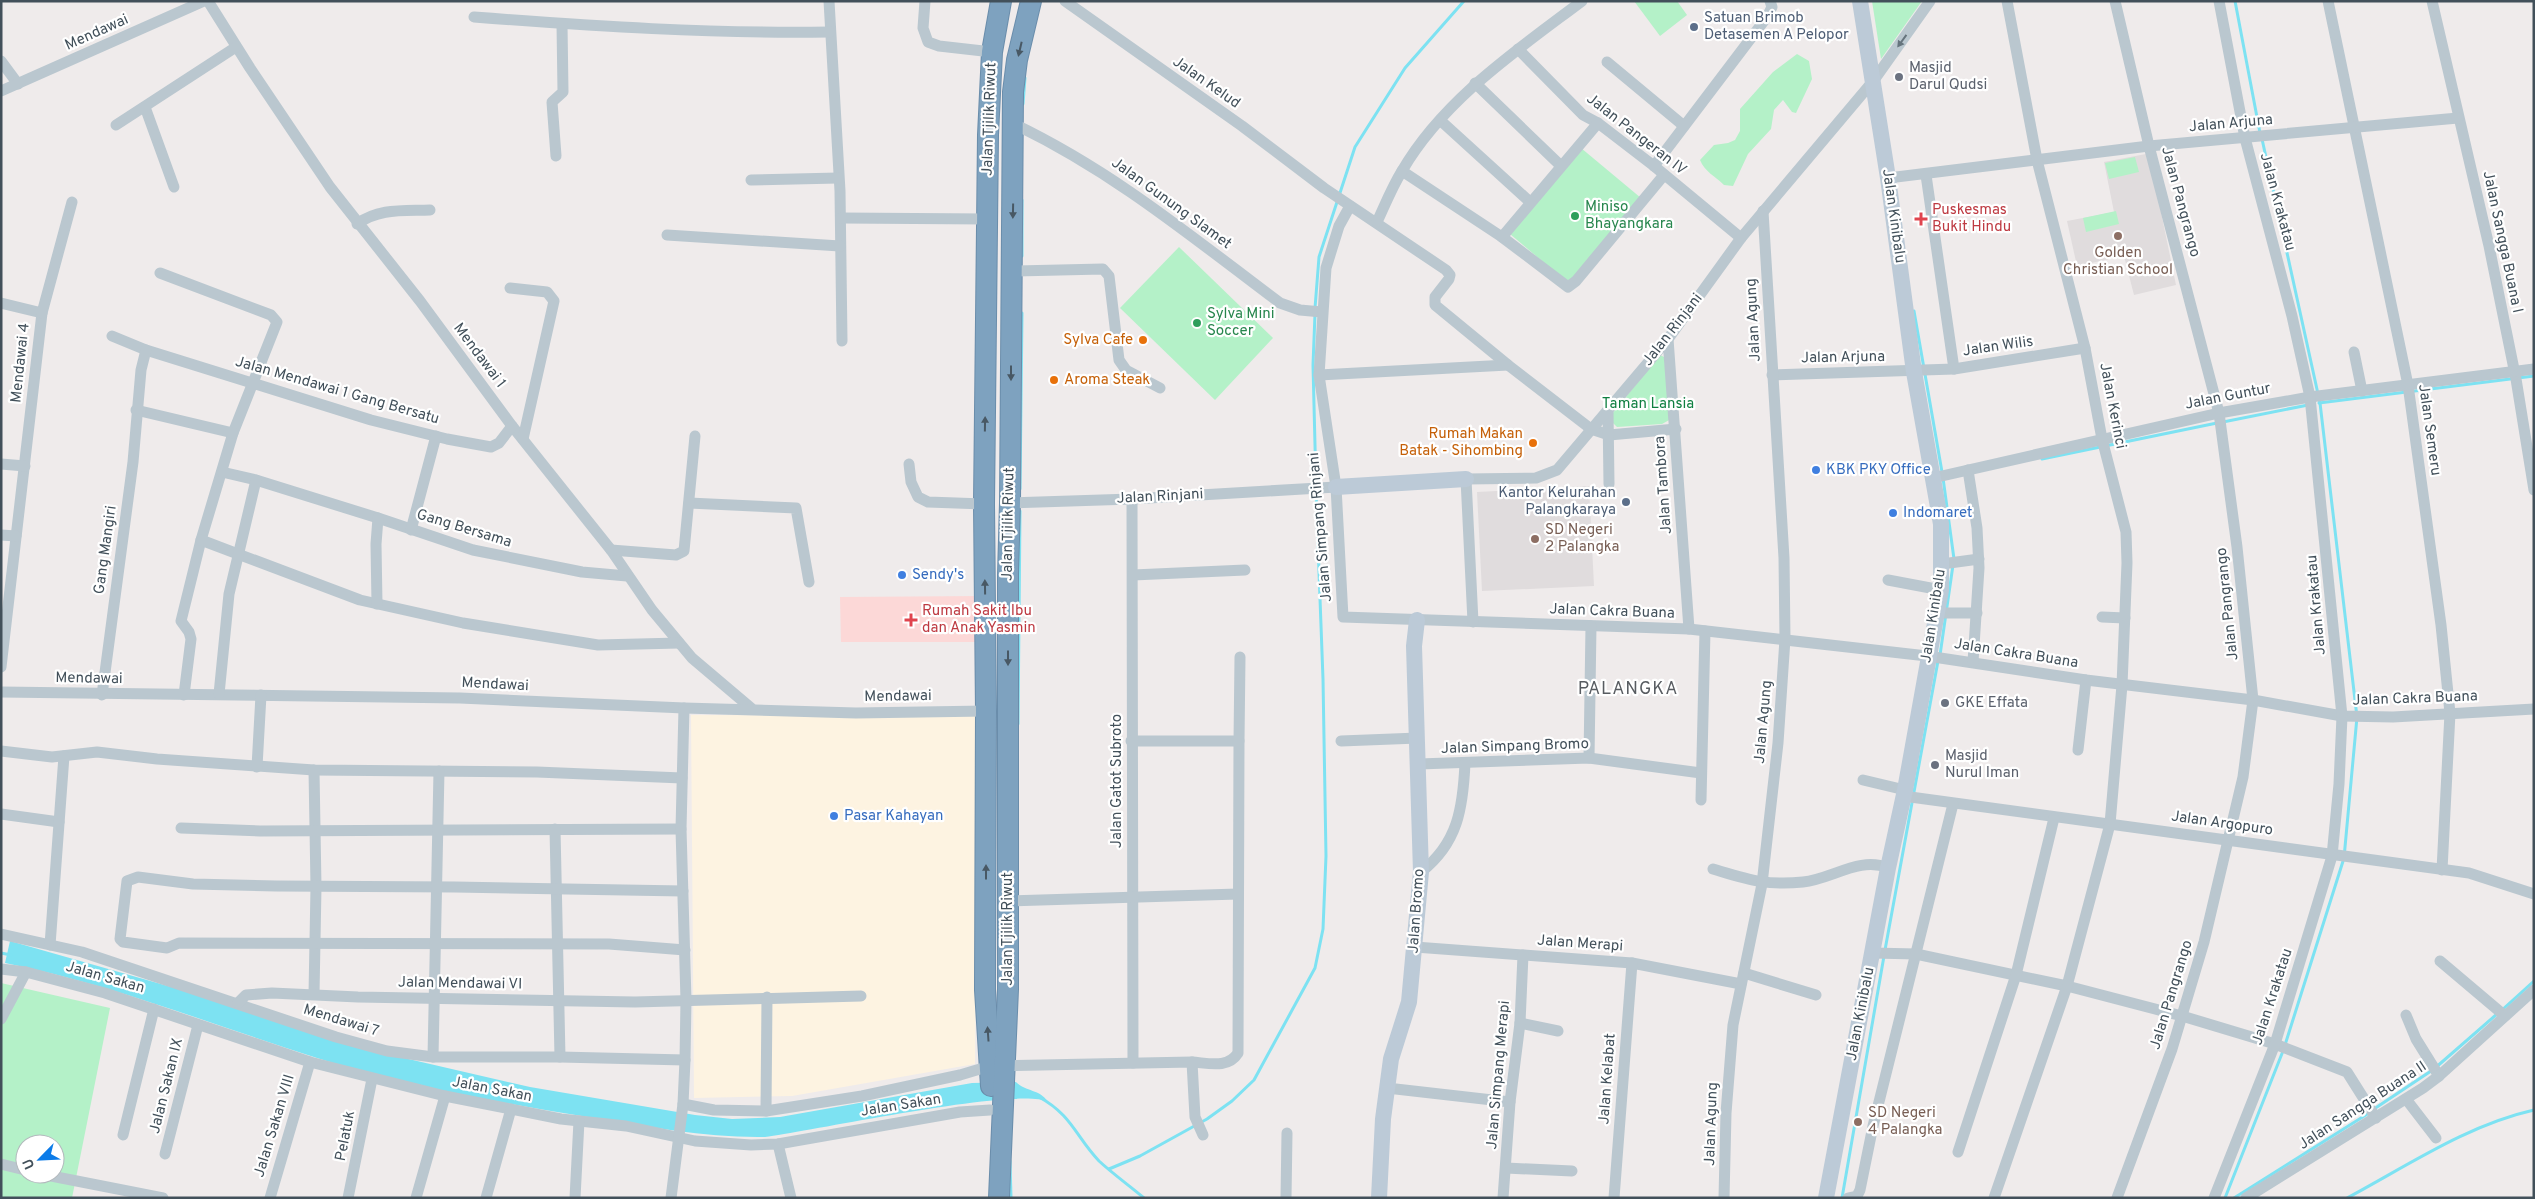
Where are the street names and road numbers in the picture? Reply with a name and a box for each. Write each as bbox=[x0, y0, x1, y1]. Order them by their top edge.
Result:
street label: Mendawai bbox=[62, 11, 132, 55]
street label: Jalan Kelud bbox=[1168, 53, 1244, 113]
street label: Jalan Tjilik Riwut bbox=[979, 62, 1001, 176]
street label: Jalan Pangeran IV bbox=[1582, 90, 1690, 180]
street label: Jalan Arjuna bbox=[2188, 111, 2274, 137]
street label: Jalan Pangrango bbox=[2156, 145, 2204, 259]
street label: Jalan Krakatau bbox=[2255, 151, 2299, 253]
street label: Jalan Gunung Slamet bbox=[1107, 154, 1235, 254]
street label: Jalan Kinibalu bbox=[1877, 168, 1909, 264]
street label: Jalan Sangga Buana I bbox=[2478, 169, 2526, 315]
street label: Jalan Agung bbox=[1742, 278, 1766, 362]
street label: Jalan Rinjani bbox=[1639, 290, 1707, 370]
street label: Mendawai 1 bbox=[448, 320, 510, 392]
street label: Mendawai 4 bbox=[7, 322, 35, 404]
street label: Jalan Wilis bbox=[1962, 333, 2034, 361]
street label: Jalan Arjuna bbox=[1801, 348, 1885, 368]
street label: Jalan Mendawai 1 Gang Bersatu bbox=[233, 353, 441, 429]
street label: Jalan Kerinci bbox=[2094, 361, 2130, 451]
street label: Jalan Guntur bbox=[2184, 379, 2273, 415]
street label: Jalan Semeru bbox=[2413, 383, 2445, 477]
street label: Jalan Tambora bbox=[1651, 435, 1677, 535]
street label: Jalan Simpang Rinjani bbox=[1305, 451, 1337, 603]
street label: Jalan Tjilik Riwut bbox=[999, 467, 1019, 581]
street label: Jalan Rinjani bbox=[1116, 485, 1204, 509]
street label: Gang Mangiri bbox=[90, 504, 122, 596]
street label: Gang Bersama bbox=[414, 506, 514, 552]
street label: Jalan Pangrango bbox=[2213, 547, 2243, 661]
street label: Jalan Krakatau bbox=[2303, 554, 2331, 656]
street label: Jalan Kinibalu bbox=[1917, 568, 1951, 664]
street label: Jalan Cakra Buana bbox=[1549, 600, 1675, 624]
street label: Jalan Cakra Buana bbox=[1952, 635, 2080, 673]
street label: Mendawai bbox=[55, 669, 123, 689]
street label: Mendawai bbox=[461, 674, 529, 696]
street label: Jalan Agung bbox=[1751, 680, 1777, 764]
street label: Mendawai bbox=[864, 687, 932, 707]
street label: Jalan Cakra Buana bbox=[2352, 687, 2478, 711]
street label: Jalan Gatot Subroto bbox=[1108, 714, 1127, 848]
street label: Jalan Simpang Bromo bbox=[1441, 735, 1589, 759]
street label: Jalan Argopuro bbox=[2170, 807, 2274, 841]
street label: Jalan Bromo bbox=[1405, 868, 1429, 954]
street label: Jalan Tjilik Riwut bbox=[999, 872, 1018, 986]
street label: Jalan Merapi bbox=[1536, 932, 1624, 956]
street label: Jalan Pangrango bbox=[2146, 938, 2198, 1052]
street label: Jalan Krakatau bbox=[2248, 946, 2298, 1048]
street label: Jalan Sakan bbox=[63, 958, 147, 998]
street label: Jalan Kinibalu bbox=[1843, 966, 1879, 1062]
street label: Jalan Mendawai VI bbox=[398, 973, 522, 995]
street label: Mendawai 7 bbox=[301, 1000, 381, 1042]
street label: Jalan Simpang Merapi bbox=[1483, 1000, 1515, 1150]
street label: Jalan Kelabat bbox=[1595, 1033, 1621, 1125]
street label: Jalan Sakan IX bbox=[146, 1036, 188, 1136]
street label: Jalan Sangga Buana II bbox=[2295, 1057, 2431, 1155]
street label: Jalan Sakan VIII bbox=[250, 1072, 300, 1180]
street label: Jalan Sakan bbox=[450, 1073, 534, 1107]
street label: Jalan Agung bbox=[1701, 1082, 1723, 1166]
street label: Jalan Sakan bbox=[859, 1090, 943, 1122]
street label: Pelatuk bbox=[332, 1109, 360, 1163]

